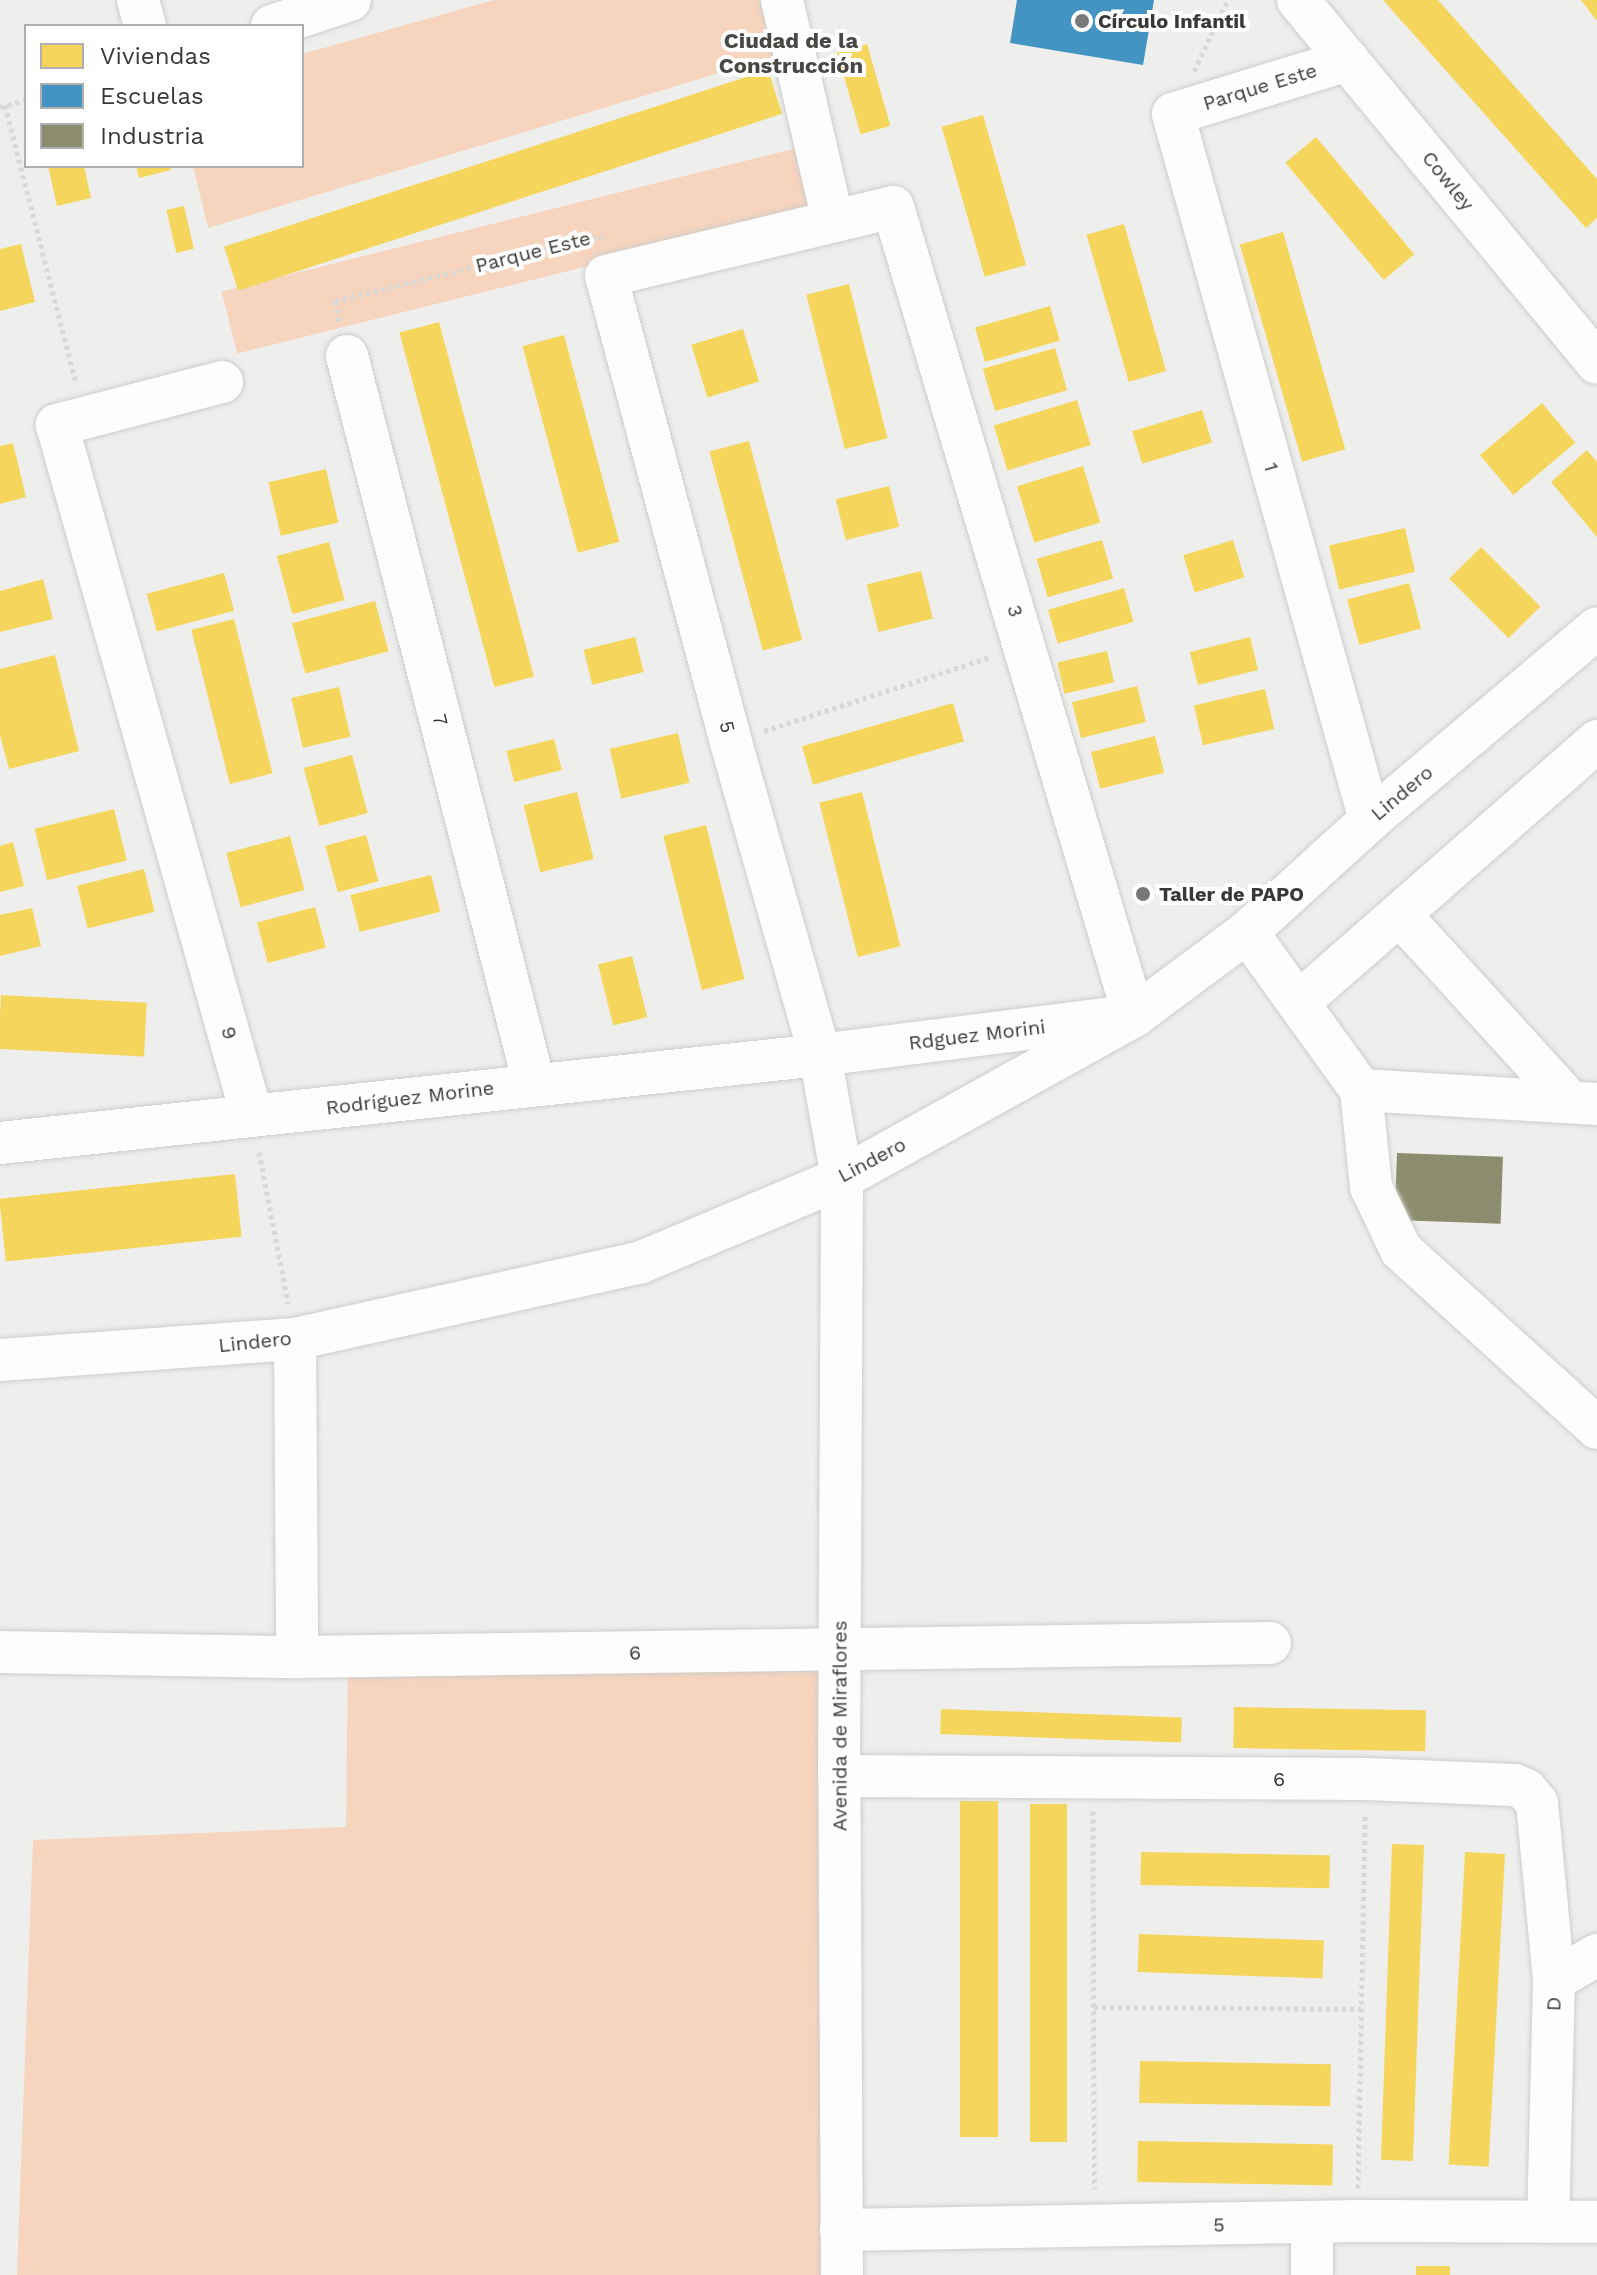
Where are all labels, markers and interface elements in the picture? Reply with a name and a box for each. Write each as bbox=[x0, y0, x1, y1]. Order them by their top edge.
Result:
place label: Círculo Infantil bbox=[1098, 9, 1246, 33]
marker: Círculo Infantil bbox=[1073, 12, 1091, 30]
legend bbox=[24, 24, 304, 168]
district label: Ciudad de la Construcción bbox=[719, 27, 863, 78]
text: Viviendas bbox=[100, 42, 211, 70]
street label: Parque Este bbox=[1200, 58, 1320, 116]
text: Escuelas bbox=[100, 82, 204, 110]
text: Industria bbox=[100, 122, 204, 150]
street label: Cowley bbox=[1417, 146, 1479, 216]
street label: Parque Este bbox=[473, 226, 593, 278]
street label: 1 bbox=[1258, 460, 1284, 474]
street label: 3 bbox=[1002, 602, 1028, 620]
street label: 7 bbox=[427, 712, 453, 728]
street label: 5 bbox=[714, 718, 740, 736]
street label: Lindero bbox=[1366, 760, 1438, 826]
place label: Taller de PAPO bbox=[1159, 882, 1304, 906]
marker: Taller de PAPO bbox=[1134, 885, 1152, 903]
street label: Rdguez Morini bbox=[907, 1015, 1047, 1055]
street label: 9 bbox=[216, 1024, 242, 1042]
street label: Rodríguez Morine bbox=[325, 1076, 495, 1120]
street label: Lindero bbox=[834, 1132, 910, 1188]
street label: Lindero bbox=[217, 1326, 293, 1358]
street label: Avenida de Miraflores bbox=[828, 1620, 852, 1832]
street label: 6 bbox=[629, 1641, 641, 1665]
street label: 6 bbox=[1273, 1767, 1285, 1791]
street label: D bbox=[1542, 1996, 1566, 2012]
street label: 5 bbox=[1213, 2213, 1225, 2237]

